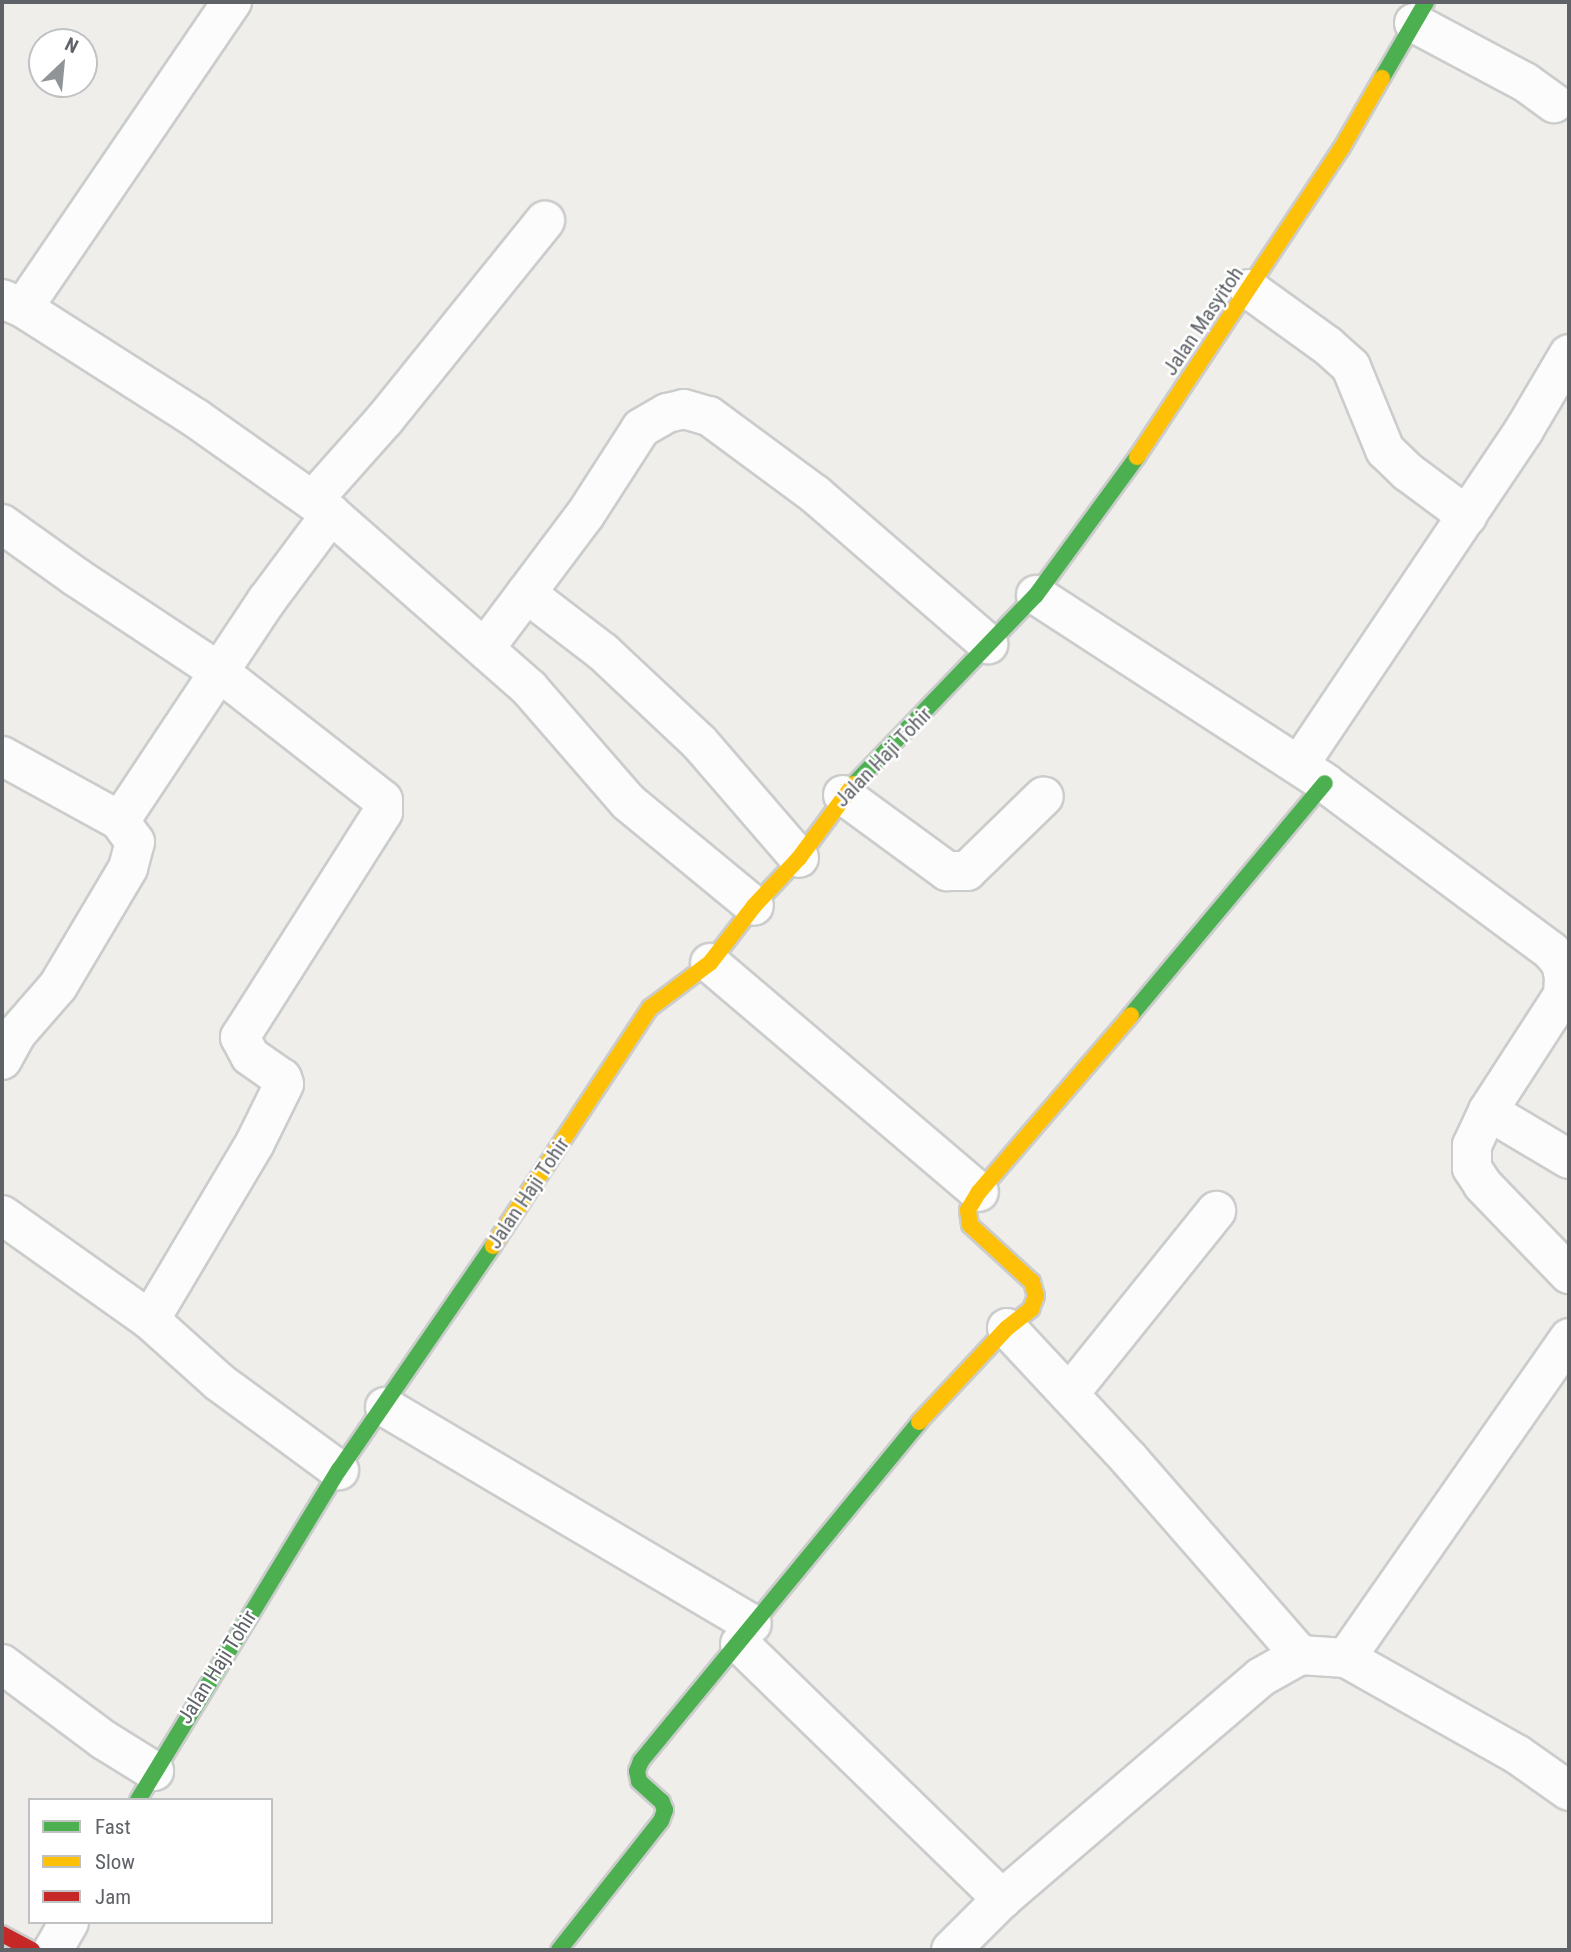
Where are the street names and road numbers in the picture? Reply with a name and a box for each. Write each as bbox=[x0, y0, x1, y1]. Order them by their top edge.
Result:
street label: Jalan Masyitoh bbox=[1157, 262, 1249, 380]
street label: Jalan Haji Tohir bbox=[829, 702, 937, 812]
street label: Jalan Haji Tohir bbox=[481, 1132, 575, 1254]
street label: Jalan Haji Tohir bbox=[172, 1605, 262, 1729]

